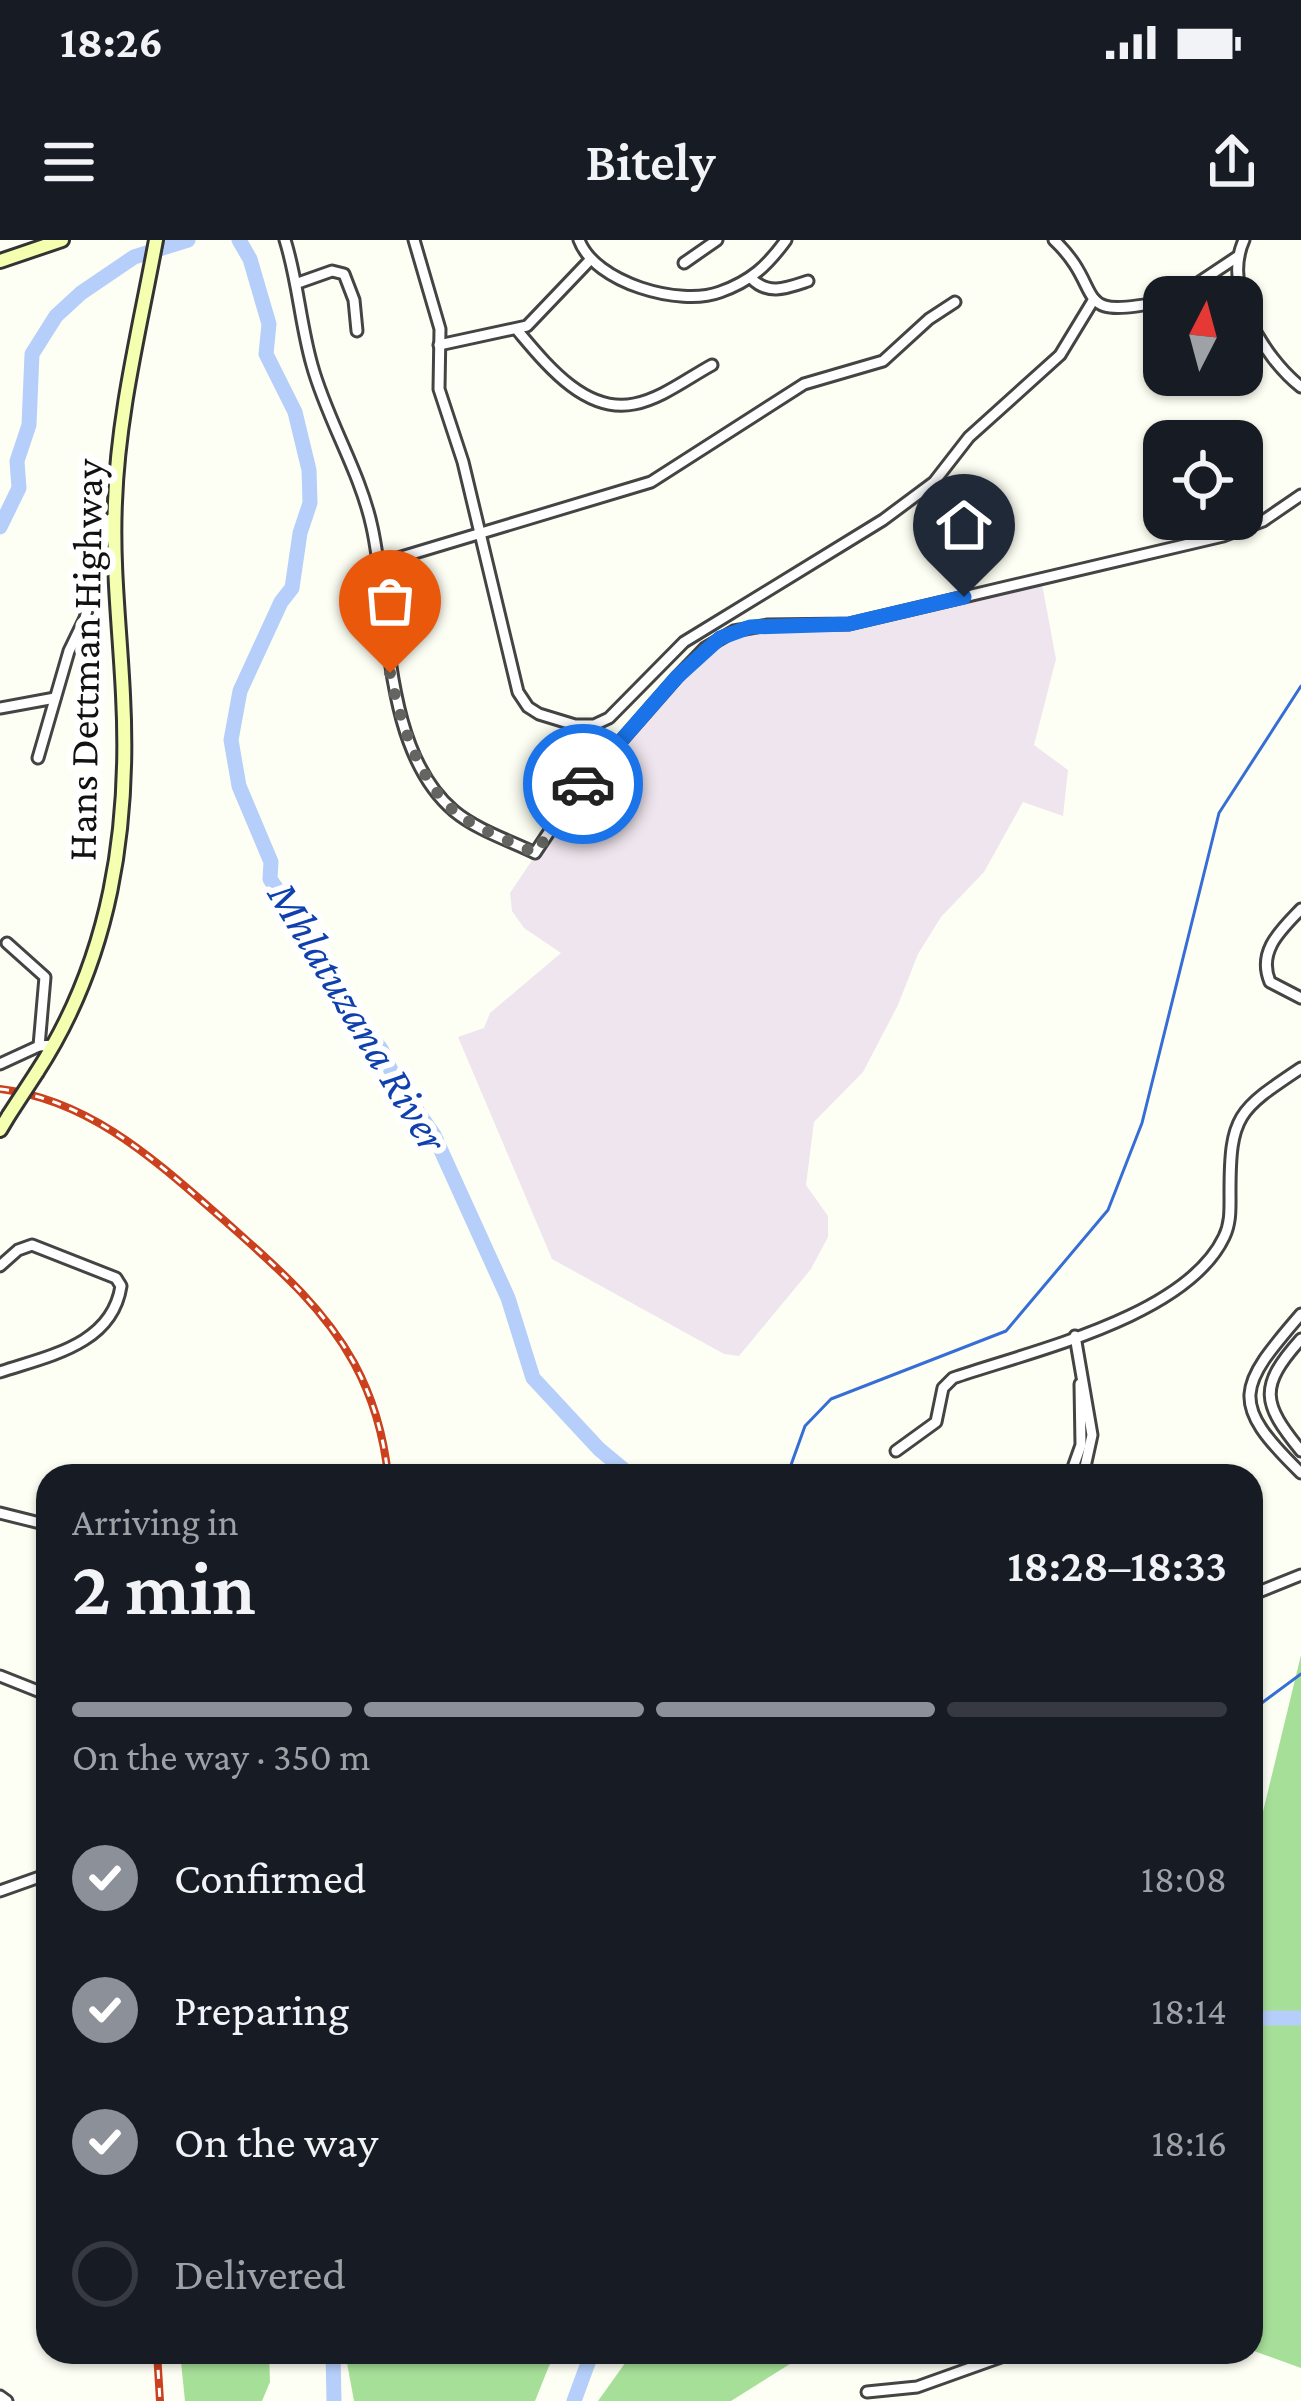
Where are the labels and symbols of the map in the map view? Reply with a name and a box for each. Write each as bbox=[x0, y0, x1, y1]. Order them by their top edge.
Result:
north arrow bbox=[1143, 276, 1263, 396]
street label: Hans Dettman Highway bbox=[57, 458, 112, 862]
pin bbox=[913, 474, 1015, 597]
pin bbox=[339, 550, 441, 673]
courier bbox=[523, 724, 643, 844]
water label: Mhlatuzana River bbox=[257, 872, 459, 1162]

